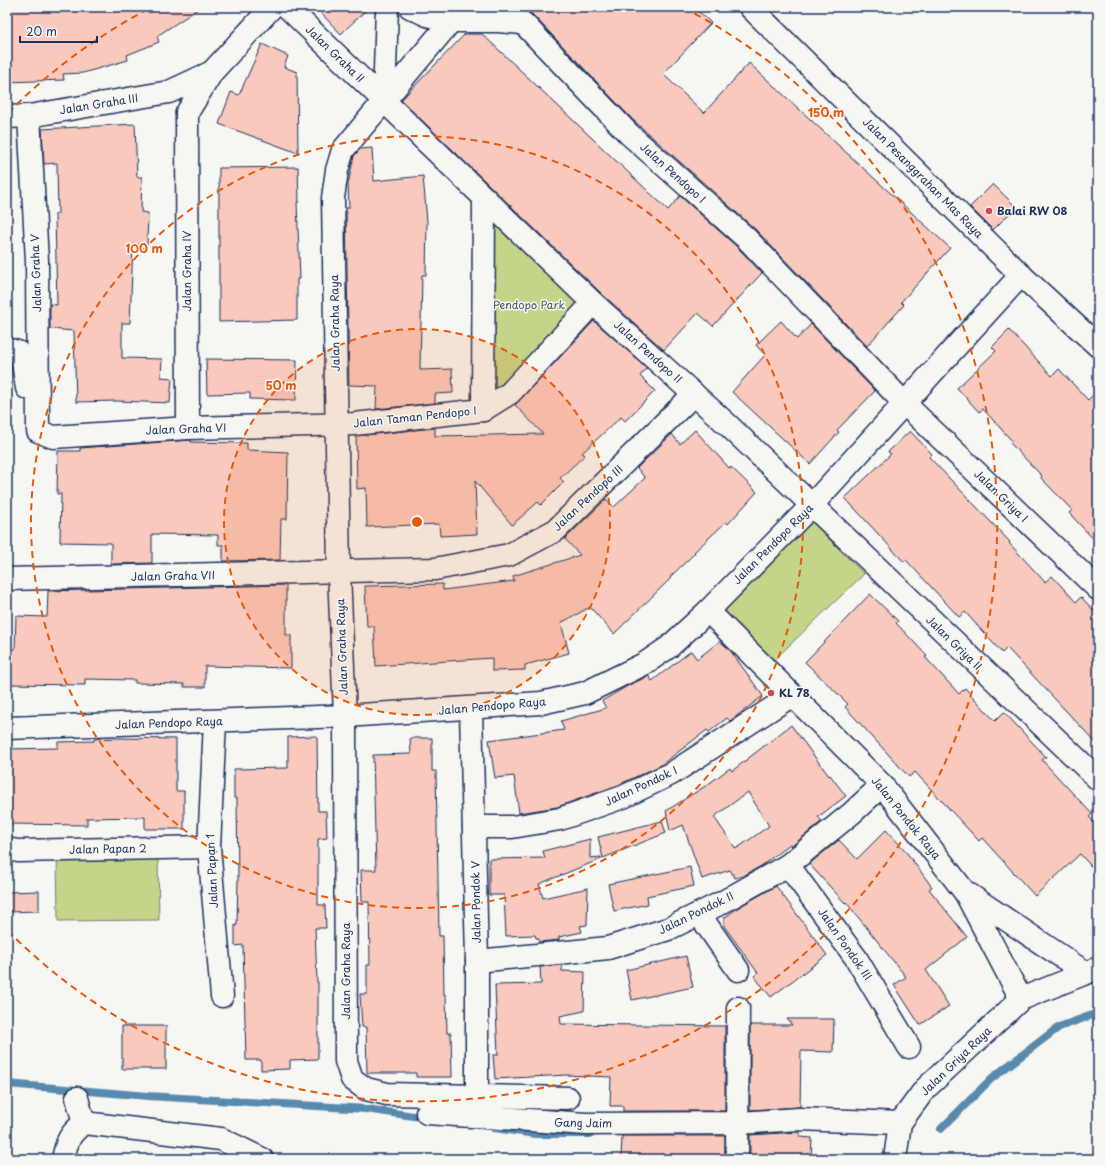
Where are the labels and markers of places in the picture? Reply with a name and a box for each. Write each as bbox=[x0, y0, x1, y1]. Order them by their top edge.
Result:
place label: Balai RW 08 bbox=[997, 202, 1068, 219]
marker: Balai RW 08 bbox=[984, 206, 994, 216]
centre of rings bbox=[410, 515, 424, 529]
place label: KL 78 bbox=[779, 684, 810, 701]
marker: KL 78 bbox=[766, 688, 776, 698]

